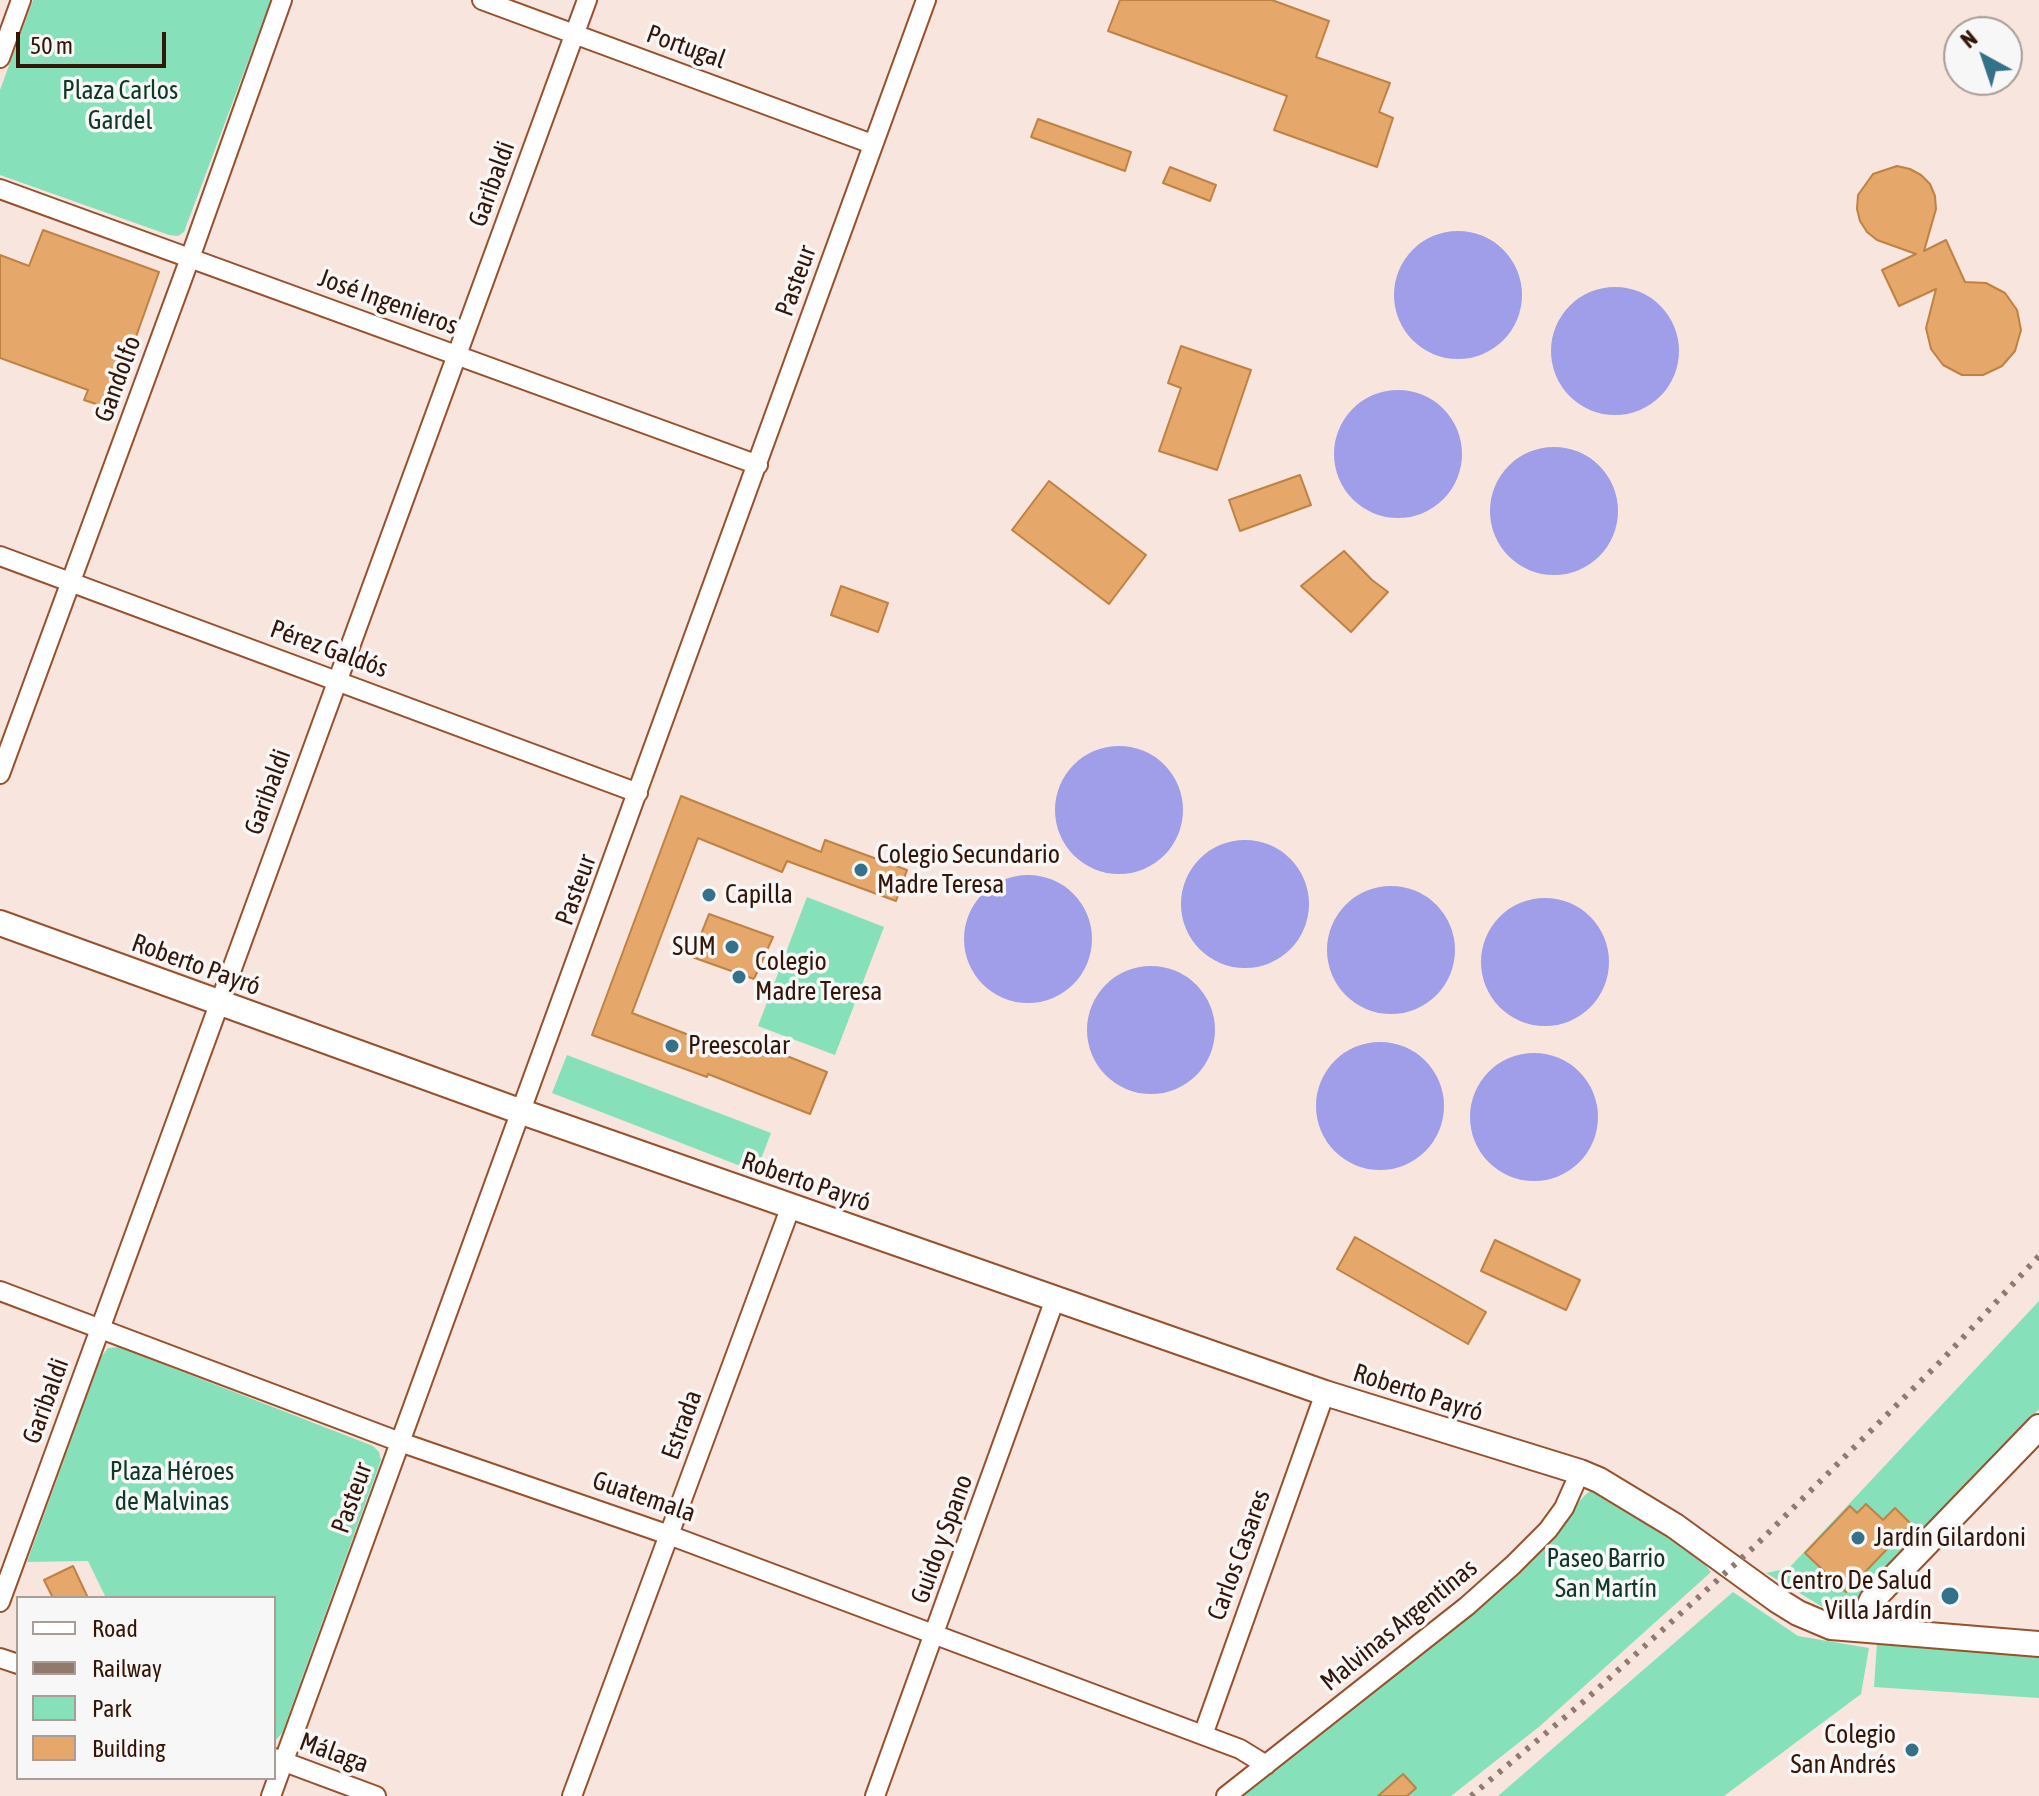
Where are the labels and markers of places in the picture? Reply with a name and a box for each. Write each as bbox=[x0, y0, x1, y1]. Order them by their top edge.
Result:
place label: Colegio Secundario Madre Teresa bbox=[877, 839, 1060, 900]
marker: Colegio Secundario Madre Teresa bbox=[852, 861, 870, 879]
place label: Capilla bbox=[725, 879, 793, 911]
marker: Capilla bbox=[700, 886, 718, 904]
place label: SUM bbox=[672, 931, 716, 963]
marker: SUM bbox=[723, 938, 741, 956]
place label: Colegio Madre Teresa bbox=[755, 946, 882, 1008]
marker: Colegio Madre Teresa bbox=[730, 968, 748, 986]
place label: Preescolar bbox=[688, 1030, 790, 1062]
marker: Preescolar bbox=[663, 1037, 681, 1055]
place label: Jardín Gilardoni bbox=[1874, 1522, 2026, 1554]
marker: Jardín Gilardoni bbox=[1849, 1529, 1867, 1547]
place label: Centro De Salud Villa Jardín bbox=[1780, 1565, 1932, 1626]
marker: Centro De Salud Villa Jardín bbox=[1939, 1585, 1961, 1607]
place label: Colegio San Andrés bbox=[1790, 1719, 1896, 1780]
marker: Colegio San Andrés bbox=[1903, 1741, 1921, 1759]

